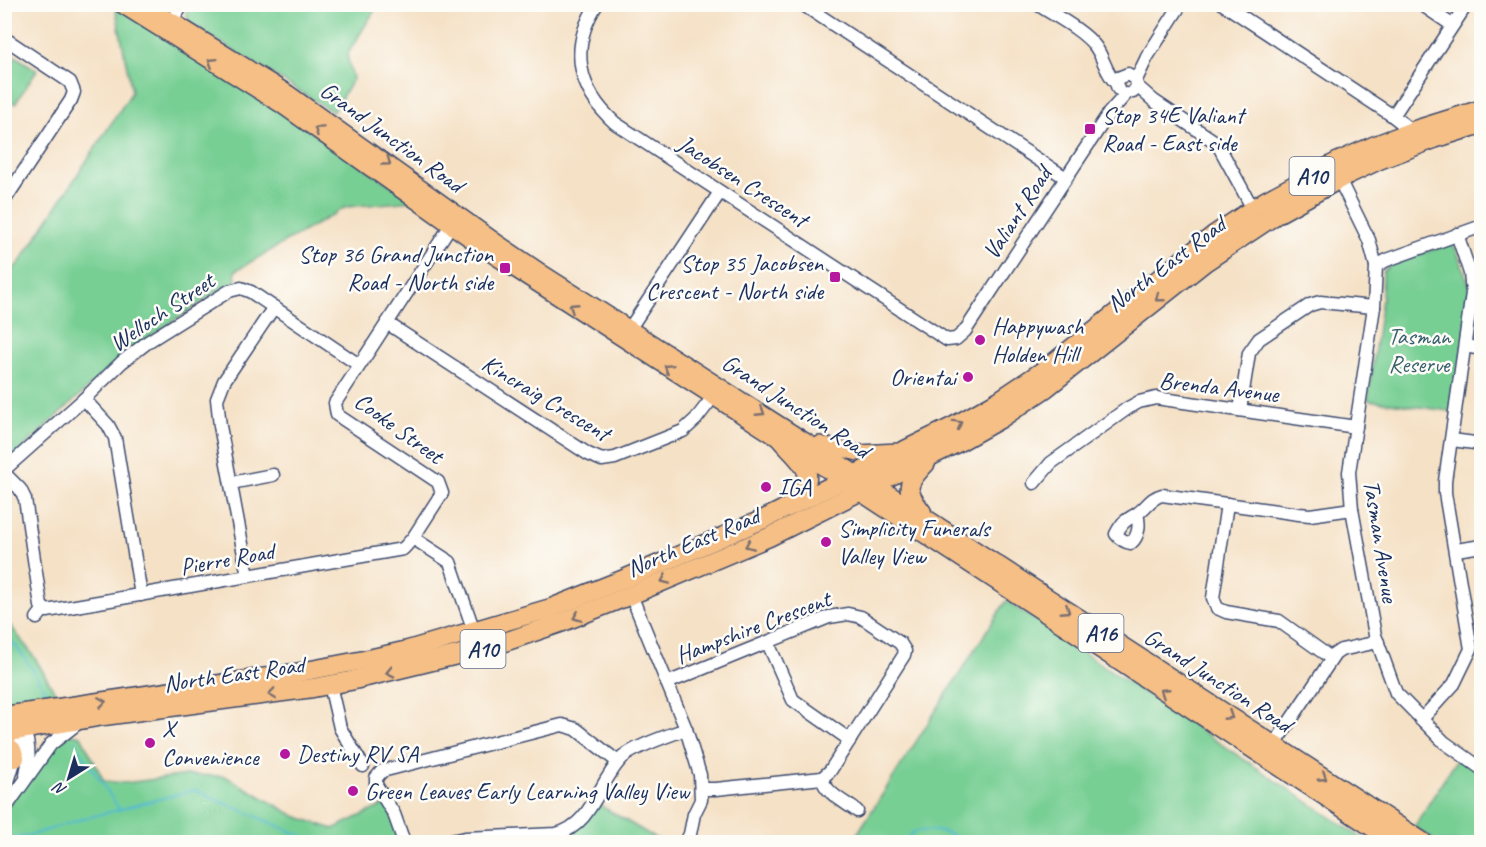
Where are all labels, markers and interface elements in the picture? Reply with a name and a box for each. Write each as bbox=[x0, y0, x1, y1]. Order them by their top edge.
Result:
one-way arrow bbox=[208, 57, 218, 69]
street label: Grand Junction Road bbox=[314, 75, 473, 201]
place label: Stop 34E Valiant Road - East side bbox=[1102, 100, 1247, 158]
marker: Stop 34E Valiant Road - East side bbox=[1083, 122, 1097, 136]
one-way arrow bbox=[313, 126, 324, 137]
street label: Jacobsen Crescent bbox=[672, 127, 816, 236]
one-way arrow bbox=[381, 155, 392, 166]
road number: A10 bbox=[1290, 157, 1334, 195]
street label: Valiant Road bbox=[976, 158, 1060, 265]
street label: North East Road bbox=[1100, 207, 1234, 319]
place label: Stop 36 Grand Junction Road - North side bbox=[298, 239, 495, 297]
place label: Stop 35 Jacobsen Crescent - North side bbox=[646, 248, 825, 306]
marker: Stop 36 Grand Junction Road - North side bbox=[498, 261, 512, 275]
street label: Welloch Street bbox=[104, 265, 222, 358]
marker: Stop 35 Jacobsen Crescent - North side bbox=[828, 270, 842, 284]
one-way arrow bbox=[1155, 291, 1166, 302]
one-way arrow bbox=[569, 303, 580, 314]
place label: Happywash Holden Hill bbox=[992, 311, 1085, 369]
park label: Tasman Reserve bbox=[1388, 321, 1452, 379]
marker: Happywash Holden Hill bbox=[973, 333, 987, 347]
street label: Grand Junction Road bbox=[717, 347, 878, 467]
street label: Kincraig Crescent bbox=[477, 348, 618, 450]
place label: Orientai bbox=[890, 362, 959, 392]
one-way arrow bbox=[664, 363, 674, 375]
street label: Brenda Avenue bbox=[1158, 365, 1282, 409]
marker: Orientai bbox=[961, 370, 975, 384]
street label: Cooke Street bbox=[349, 386, 451, 471]
one-way arrow bbox=[755, 404, 766, 415]
one-way arrow bbox=[952, 419, 962, 431]
place label: IGA bbox=[778, 472, 812, 502]
street label: Tasman Avenue bbox=[1357, 478, 1406, 607]
marker: IGA bbox=[759, 480, 773, 494]
street label: North East Road bbox=[622, 499, 767, 583]
place label: Simplicity Funerals Valley View bbox=[838, 513, 992, 571]
street label: Pierre Road bbox=[178, 535, 280, 582]
marker: Simplicity Funerals Valley View bbox=[819, 535, 833, 549]
one-way arrow bbox=[745, 538, 756, 550]
one-way arrow bbox=[661, 573, 672, 585]
street label: Hampshire Crescent bbox=[671, 583, 837, 670]
one-way arrow bbox=[1059, 603, 1070, 614]
one-way arrow bbox=[572, 610, 583, 622]
road number: A16 bbox=[1078, 614, 1124, 652]
street label: Grand Junction Road bbox=[1139, 621, 1300, 741]
road number: A10 bbox=[460, 630, 506, 668]
street label: North East Road bbox=[162, 649, 310, 699]
one-way arrow bbox=[385, 665, 395, 678]
one-way arrow bbox=[267, 687, 277, 699]
one-way arrow bbox=[1160, 687, 1170, 699]
one-way arrow bbox=[97, 696, 107, 708]
one-way arrow bbox=[1222, 709, 1233, 720]
place label: X Convenience bbox=[162, 714, 261, 772]
marker: X Convenience bbox=[143, 736, 157, 750]
place label: Destiny RV SA bbox=[297, 739, 419, 769]
marker: Destiny RV SA bbox=[278, 747, 292, 761]
north arrow bbox=[39, 748, 99, 808]
one-way arrow bbox=[1316, 770, 1327, 781]
text: N bbox=[48, 776, 71, 800]
place label: Green Leaves Early Learning Valley View bbox=[365, 776, 691, 806]
marker: Green Leaves Early Learning Valley View bbox=[346, 784, 360, 798]

